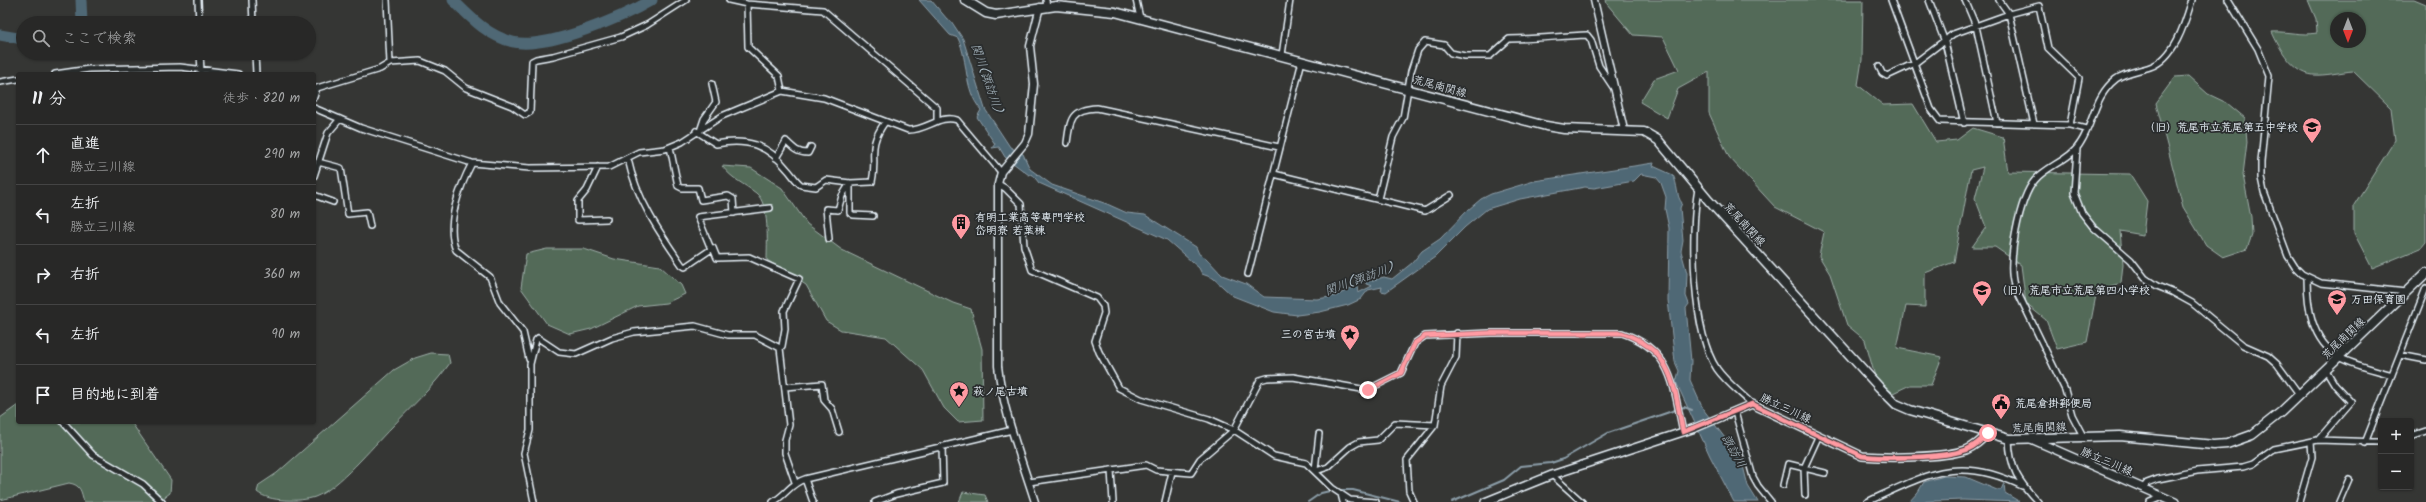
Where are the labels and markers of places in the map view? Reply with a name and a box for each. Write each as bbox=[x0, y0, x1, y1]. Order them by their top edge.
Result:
school or university icon: （旧）荒尾市立荒尾第五中学校 bbox=[2301, 116, 2323, 144]
place label: （旧）荒尾市立荒尾第五中学校 bbox=[2144, 119, 2298, 137]
place label: 有明工業高等専門学校 岱明寮 若葉棟 bbox=[975, 209, 1085, 240]
building icon: 有明工業高等専門学校 岱明寮 若葉棟 bbox=[950, 212, 972, 240]
school or university icon: （旧）荒尾市立荒尾第四小学校 bbox=[1971, 279, 1993, 307]
place label: （旧）荒尾市立荒尾第四小学校 bbox=[1996, 282, 2150, 300]
school or university icon: 万田保育園 bbox=[2326, 288, 2348, 316]
place label: 万田保育園 bbox=[2351, 291, 2406, 309]
place icon: 三の宮古墳 bbox=[1339, 323, 1361, 351]
place label: 三の宮古墳 bbox=[1281, 326, 1336, 344]
place icon: 萩ノ尾古墳 bbox=[948, 380, 970, 408]
place label: 萩ノ尾古墳 bbox=[973, 383, 1028, 401]
public building icon: 荒尾倉掛郵便局 bbox=[1990, 392, 2012, 420]
place label: 荒尾倉掛郵便局 bbox=[2015, 395, 2092, 413]

